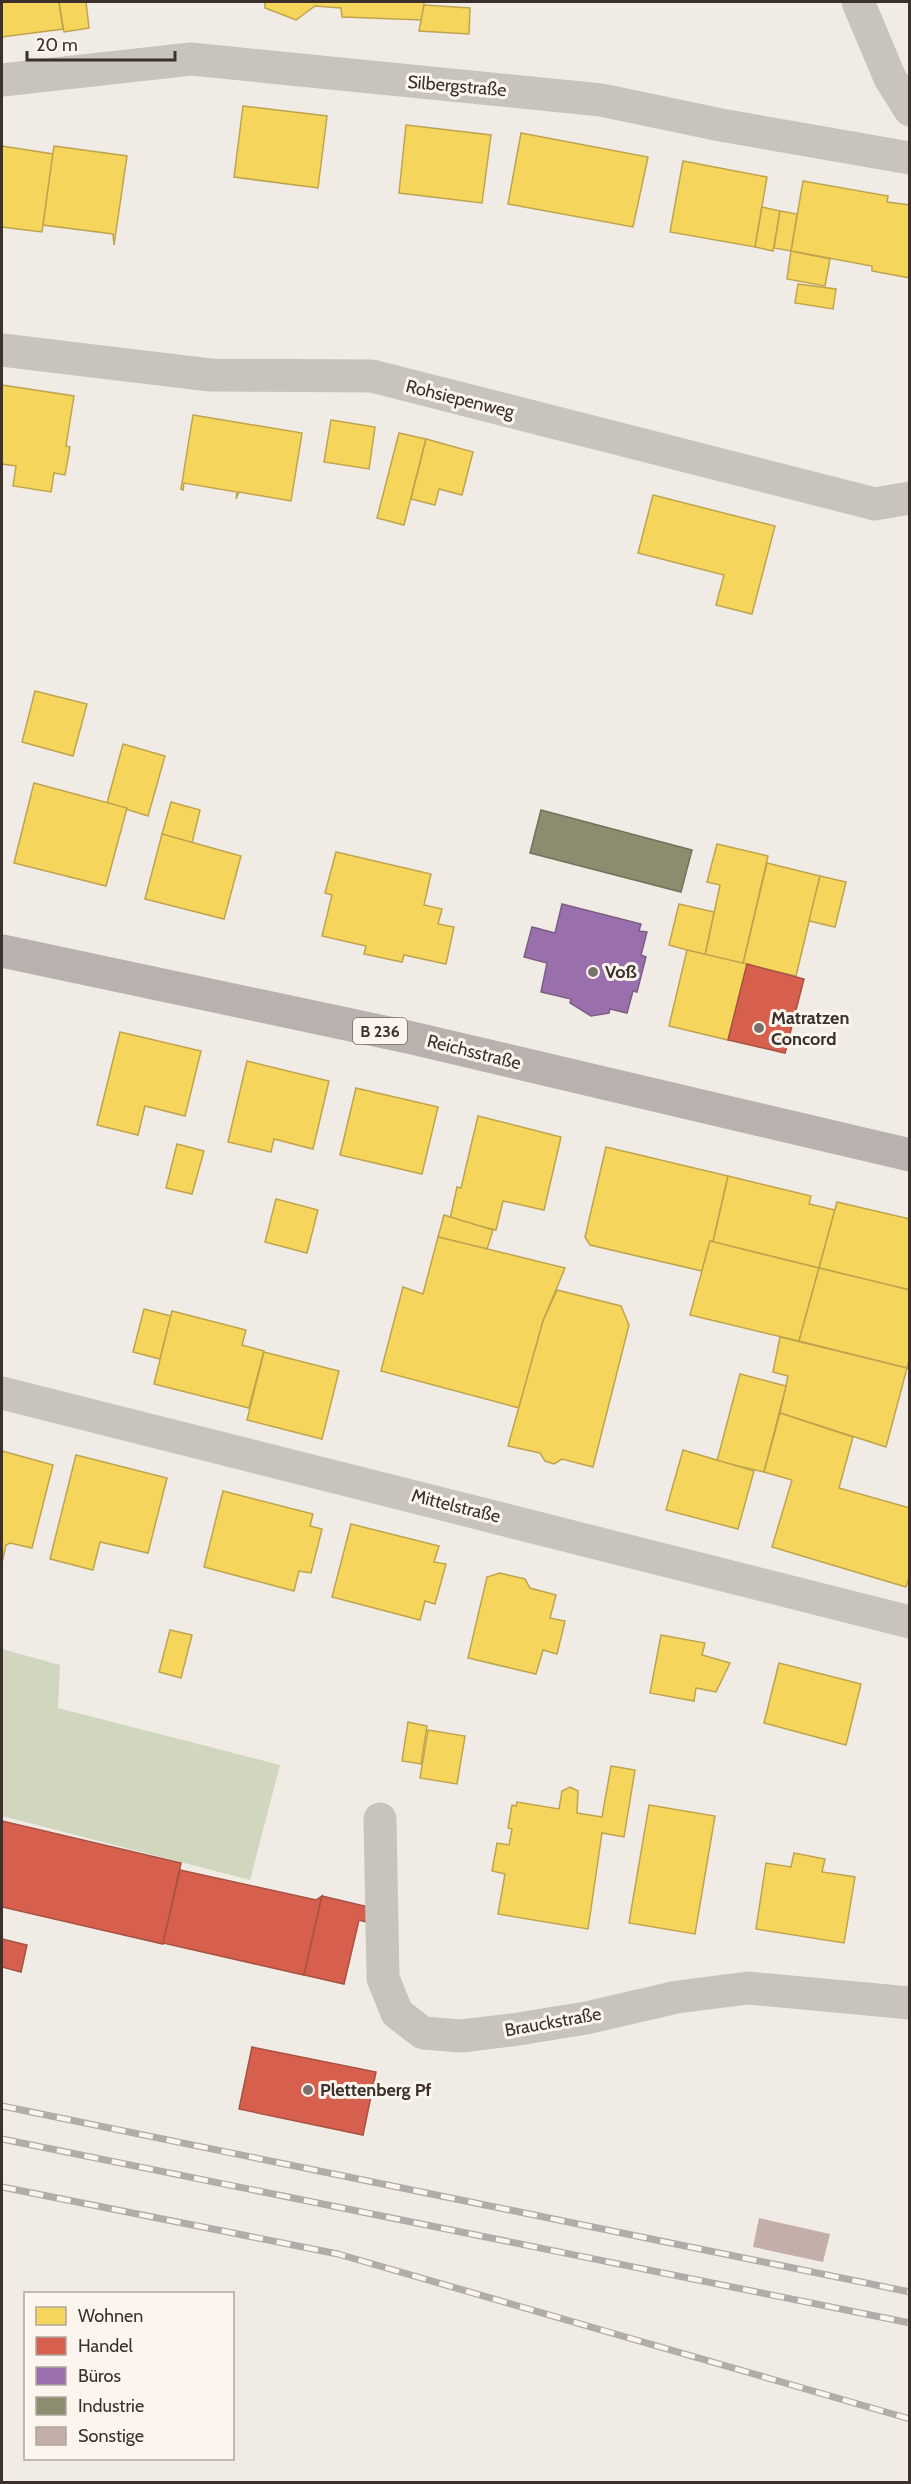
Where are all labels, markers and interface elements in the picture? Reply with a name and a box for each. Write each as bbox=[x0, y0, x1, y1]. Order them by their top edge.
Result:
scale bar bbox=[27, 24, 176, 62]
text: 20 m bbox=[36, 34, 78, 56]
street label: Silbergstraße bbox=[407, 71, 507, 101]
street label: Rohsiepenweg bbox=[404, 375, 517, 423]
place label: Voß bbox=[605, 961, 637, 983]
marker: Voß bbox=[586, 965, 600, 979]
place label: Matratzen Concord bbox=[771, 1007, 849, 1050]
road number: B 236 bbox=[353, 1018, 407, 1044]
marker: Matratzen Concord bbox=[752, 1021, 766, 1035]
street label: Reichsstraße bbox=[425, 1030, 523, 1074]
street label: Mittelstraße bbox=[409, 1484, 503, 1528]
street label: Brauckstraße bbox=[503, 2003, 603, 2041]
place label: Plettenberg Pf bbox=[320, 2079, 431, 2101]
marker: Plettenberg Pf bbox=[301, 2083, 315, 2097]
legend bbox=[24, 2292, 234, 2460]
text: Wohnen bbox=[78, 2305, 143, 2327]
text: Handel bbox=[78, 2335, 133, 2357]
text: Büros bbox=[78, 2365, 121, 2387]
text: Industrie bbox=[78, 2395, 144, 2417]
text: Sonstige bbox=[78, 2425, 144, 2447]

